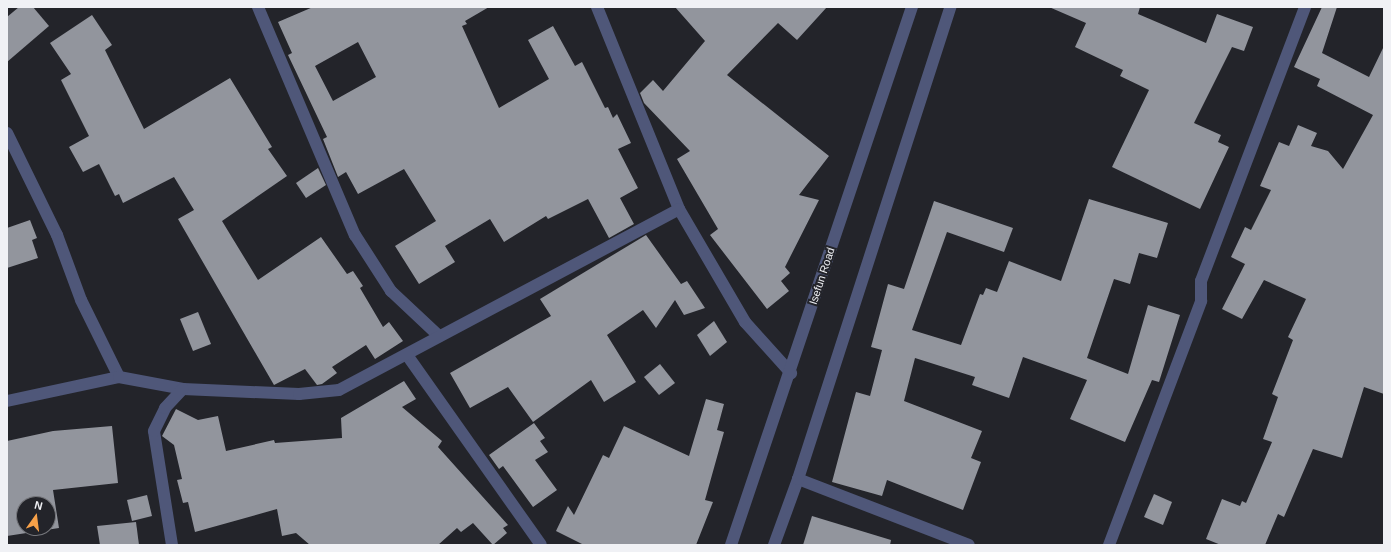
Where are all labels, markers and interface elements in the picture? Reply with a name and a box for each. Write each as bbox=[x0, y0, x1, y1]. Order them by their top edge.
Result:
street label: Isefun Road bbox=[807, 246, 837, 306]
north arrow bbox=[16, 496, 56, 536]
text: N bbox=[33, 499, 44, 512]

